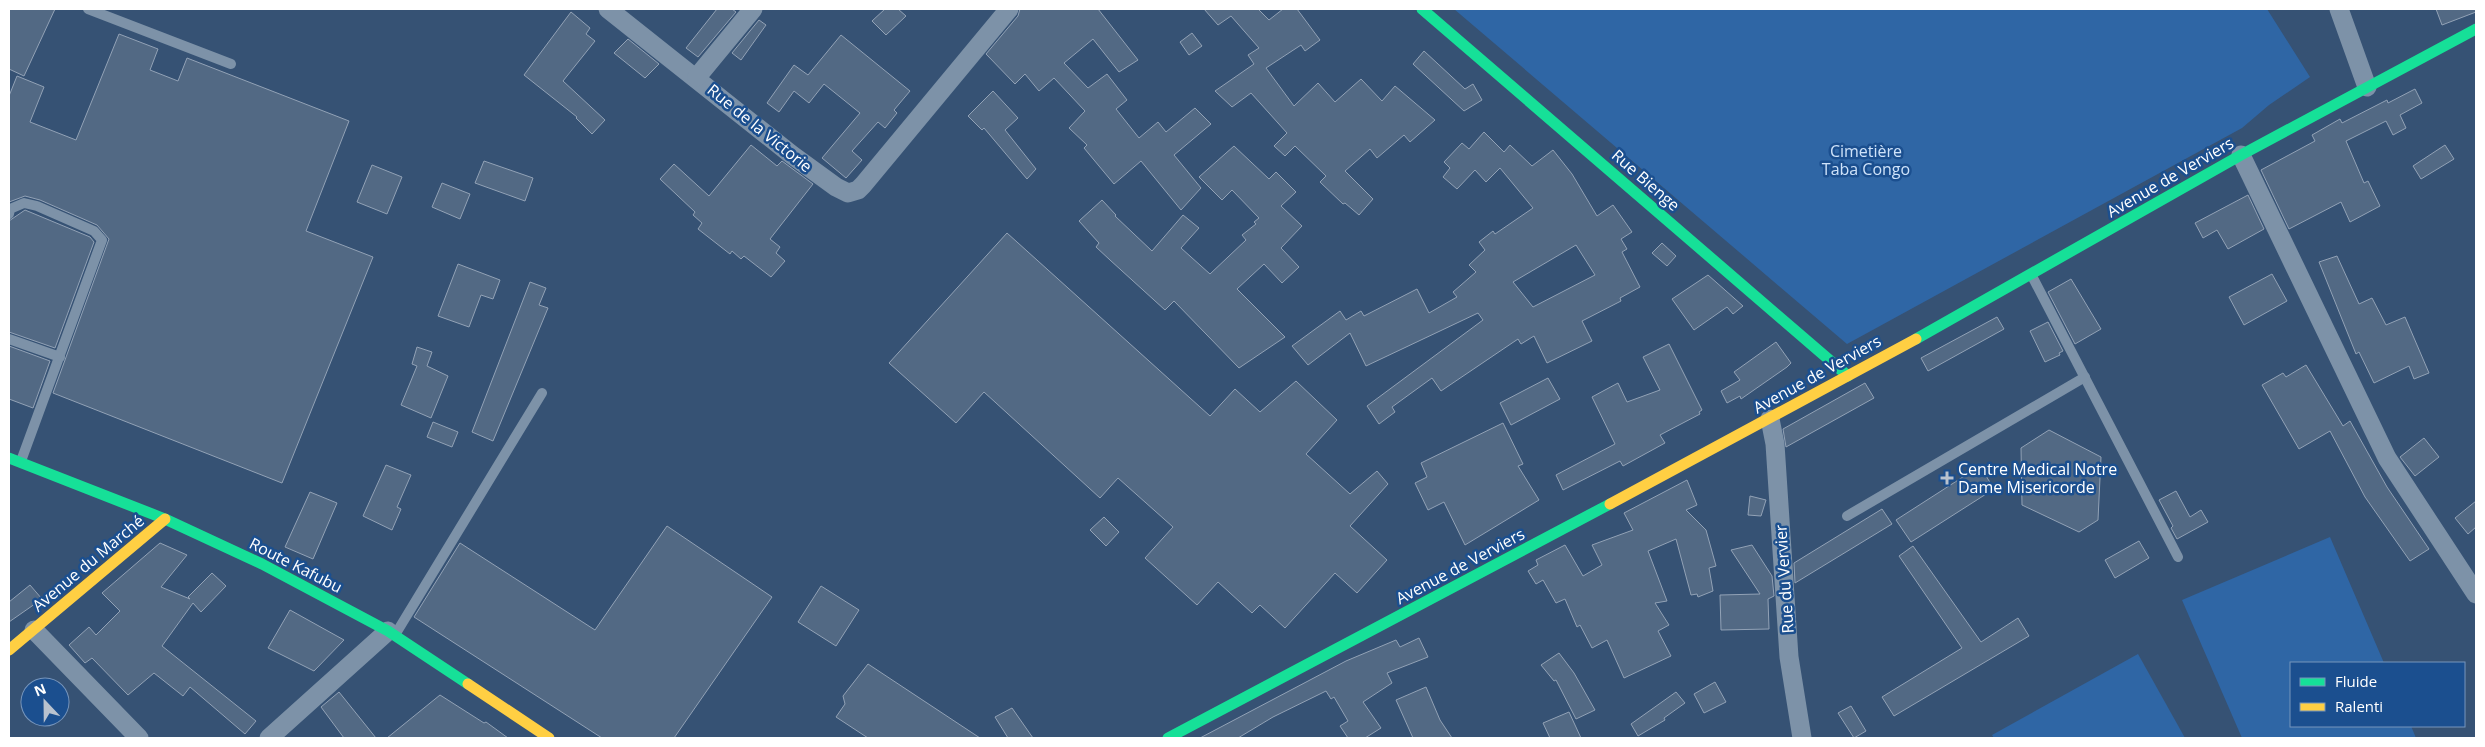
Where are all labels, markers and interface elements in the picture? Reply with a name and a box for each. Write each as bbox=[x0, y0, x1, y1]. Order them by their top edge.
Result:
street label: Rue de la Victorie bbox=[703, 79, 817, 177]
street label: Avenue de Verviers bbox=[2103, 132, 2237, 222]
park label: Cimetière Taba Congo bbox=[1822, 140, 1910, 180]
street label: Rue Bienge bbox=[1607, 144, 1685, 216]
street label: Avenue de Verviers bbox=[1749, 330, 1885, 418]
place label: Centre Medical Notre Dame Misericorde bbox=[1958, 458, 2117, 498]
marker: Centre Medical Notre Dame Misericorde bbox=[1940, 471, 1954, 485]
street label: Avenue du Marché bbox=[27, 510, 149, 616]
street label: Avenue de Verviers bbox=[1392, 523, 1528, 609]
street label: Rue du Vervier bbox=[1769, 523, 1799, 634]
street label: Route Kafubu bbox=[246, 532, 346, 598]
legend bbox=[2290, 662, 2465, 727]
text: Fluide bbox=[2335, 671, 2377, 691]
north arrow bbox=[20, 677, 70, 727]
text: N bbox=[31, 679, 49, 700]
text: Ralenti bbox=[2335, 696, 2383, 716]

